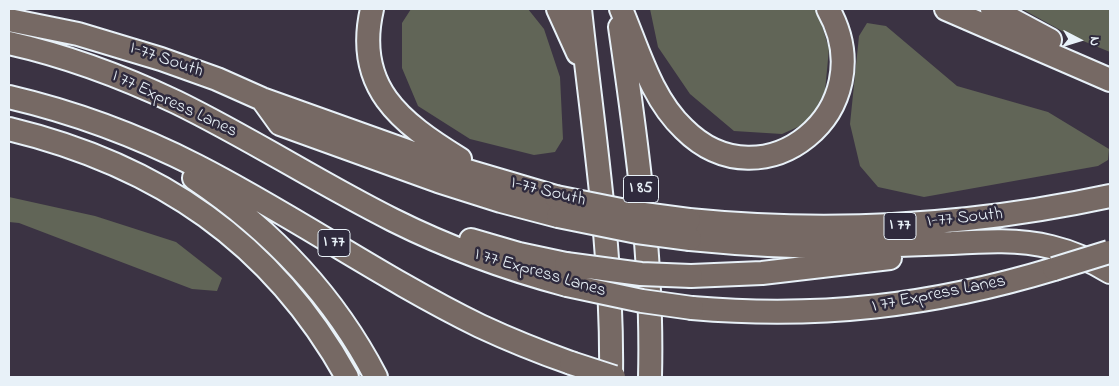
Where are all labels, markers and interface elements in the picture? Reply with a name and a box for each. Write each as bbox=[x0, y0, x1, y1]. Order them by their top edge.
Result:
north arrow bbox=[1054, 15, 1104, 65]
text: N bbox=[1084, 36, 1105, 47]
street label: I-77 South bbox=[127, 38, 205, 84]
street label: I 77 Express Lanes bbox=[108, 67, 240, 143]
street label: I-77 South bbox=[508, 173, 588, 213]
road number: I 85 bbox=[624, 175, 658, 202]
street label: I-77 South bbox=[926, 204, 1004, 234]
road number: I 77 bbox=[884, 212, 916, 240]
road number: I 77 bbox=[318, 230, 350, 256]
street label: I 77 Express Lanes bbox=[472, 245, 608, 303]
street label: I 77 Express Lanes bbox=[870, 271, 1008, 319]

